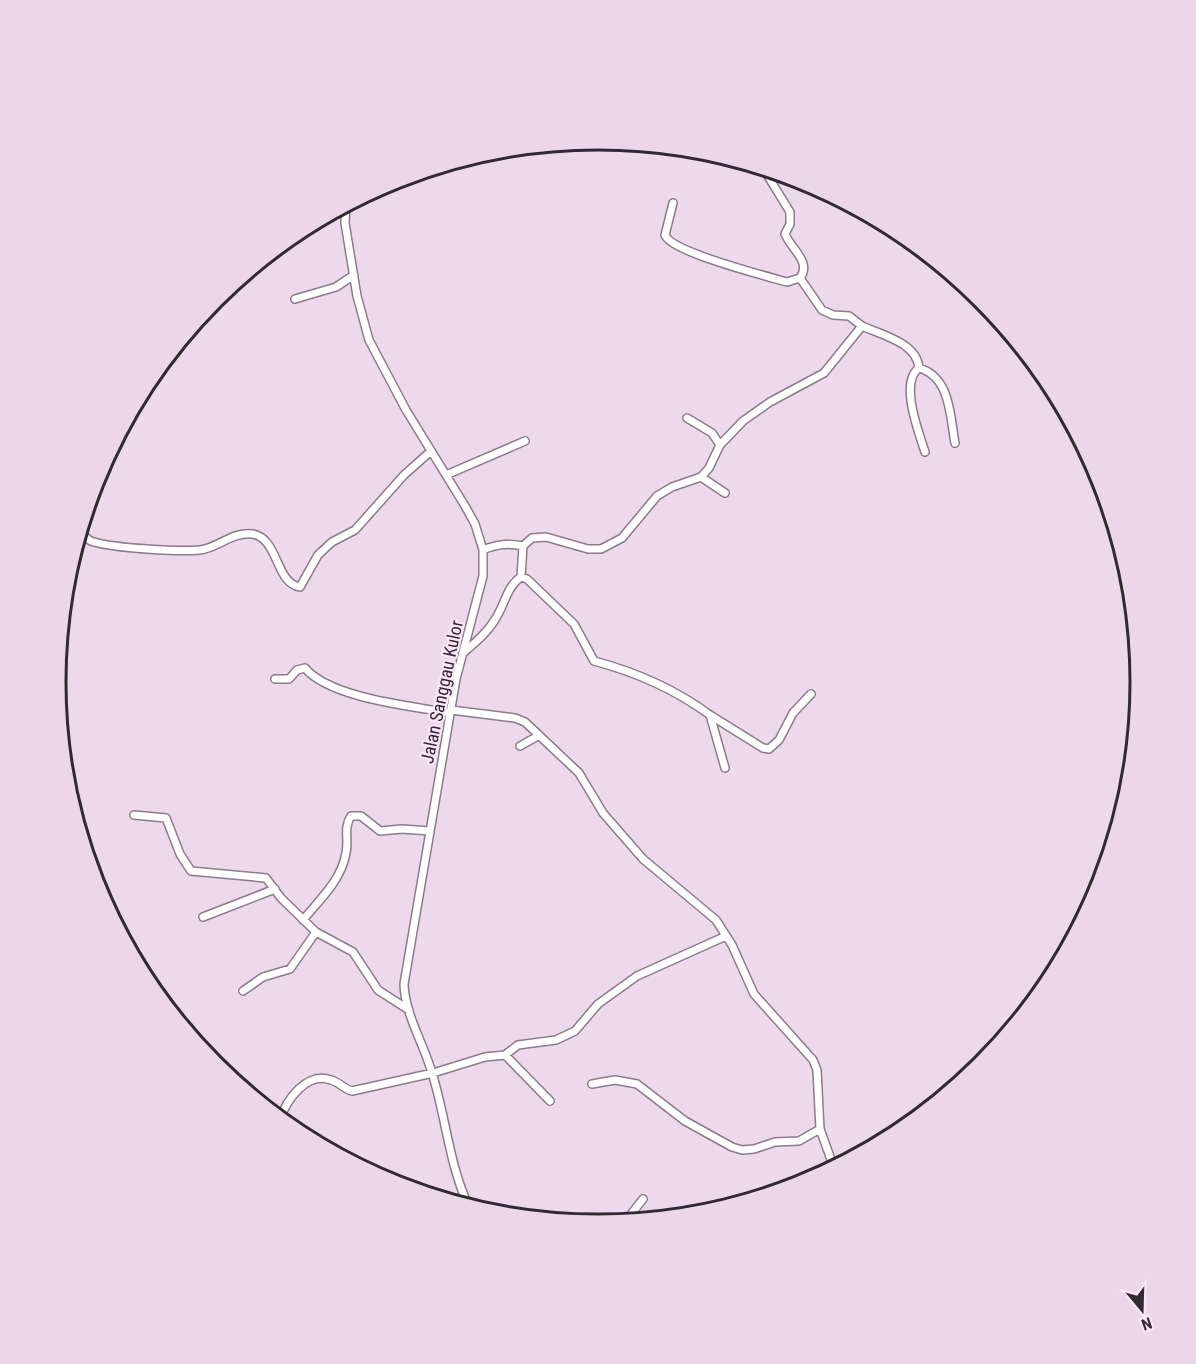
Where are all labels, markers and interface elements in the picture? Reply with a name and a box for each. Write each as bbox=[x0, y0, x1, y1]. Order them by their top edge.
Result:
street label: Jalan Sanggau Kulor bbox=[416, 618, 467, 765]
north arrow bbox=[1112, 1280, 1172, 1340]
text: N bbox=[1139, 1313, 1154, 1334]

